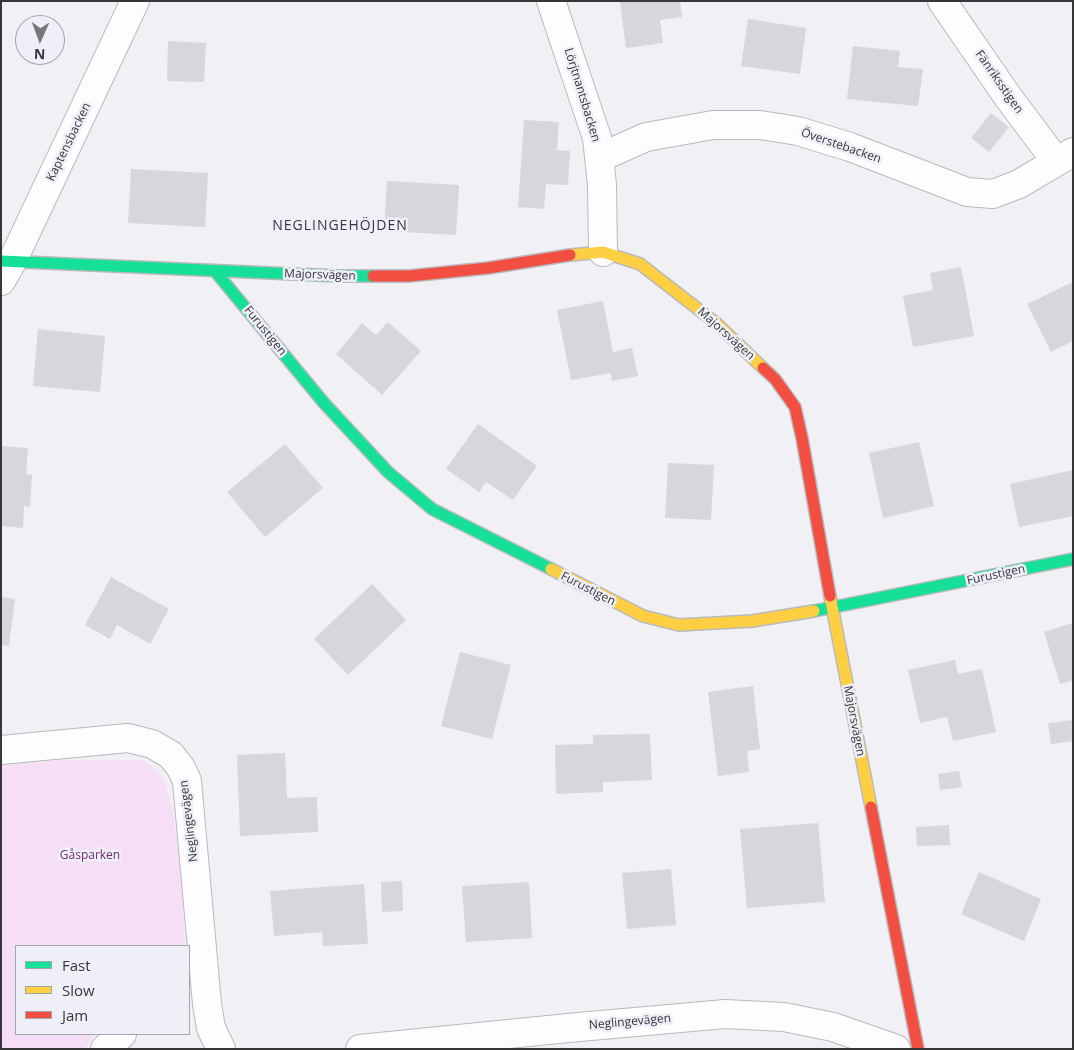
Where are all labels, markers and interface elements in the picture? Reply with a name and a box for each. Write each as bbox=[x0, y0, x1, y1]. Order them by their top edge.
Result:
north arrow bbox=[15, 15, 65, 65]
text: N bbox=[33, 45, 46, 64]
street label: Lörjtnantsbacken bbox=[561, 46, 603, 144]
street label: Fänriksstigen bbox=[972, 48, 1026, 116]
street label: Kaptensbacken bbox=[44, 100, 94, 184]
street label: Överstebacken bbox=[799, 126, 883, 166]
district label: NEGLINGEHÖJDEN bbox=[270, 218, 410, 234]
street label: Majorsvägen bbox=[284, 267, 356, 283]
street label: Furustigen bbox=[241, 303, 289, 359]
street label: Majorsvägen bbox=[695, 305, 757, 363]
street label: Furustigen bbox=[965, 562, 1027, 588]
street label: Furustigen bbox=[558, 569, 618, 609]
street label: Majorsvägen bbox=[840, 684, 868, 758]
street label: Neglingevägen bbox=[177, 779, 201, 863]
park label: Gåsparken bbox=[60, 849, 120, 863]
legend bbox=[15, 945, 190, 1035]
text: Fast bbox=[62, 955, 91, 975]
text: Slow bbox=[62, 980, 95, 1000]
text: Jam bbox=[62, 1005, 88, 1025]
street label: Neglingevägen bbox=[588, 1011, 672, 1033]

